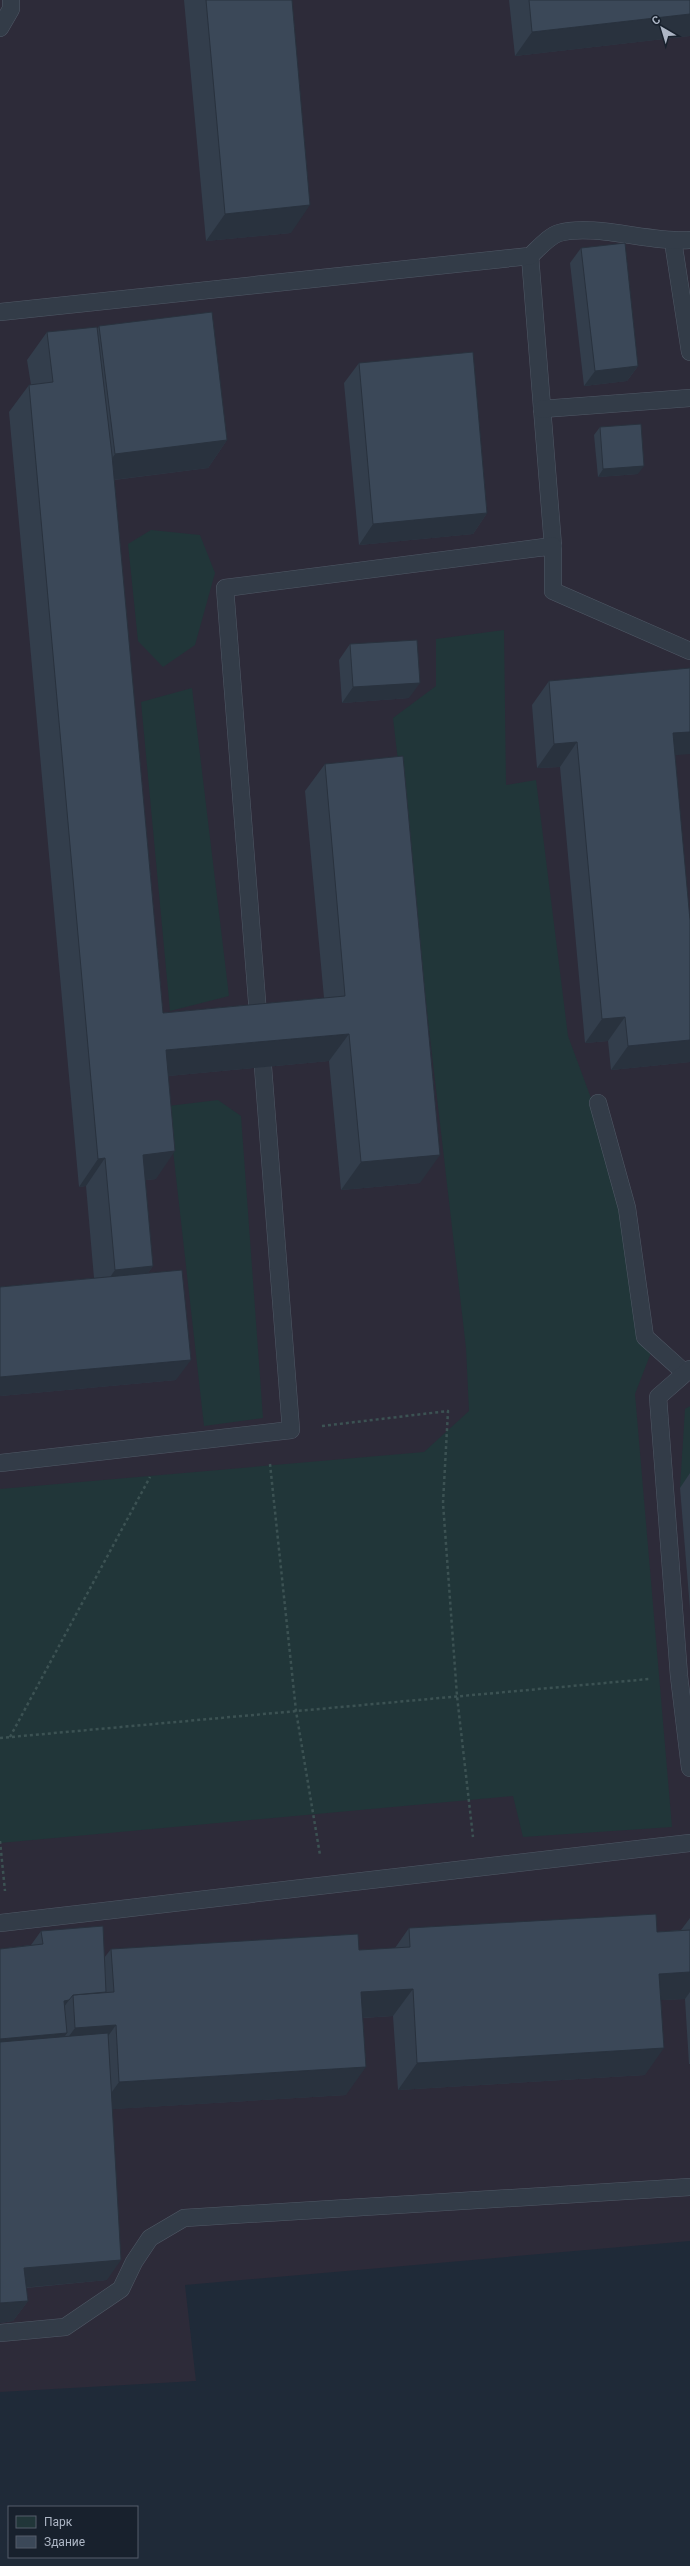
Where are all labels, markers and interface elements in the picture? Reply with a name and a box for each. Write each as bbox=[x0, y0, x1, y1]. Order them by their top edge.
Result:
north arrow bbox=[642, 8, 682, 48]
text: С bbox=[649, 13, 663, 28]
legend bbox=[8, 2506, 138, 2558]
text: Парк bbox=[44, 2515, 73, 2529]
text: Здание bbox=[44, 2535, 85, 2549]

